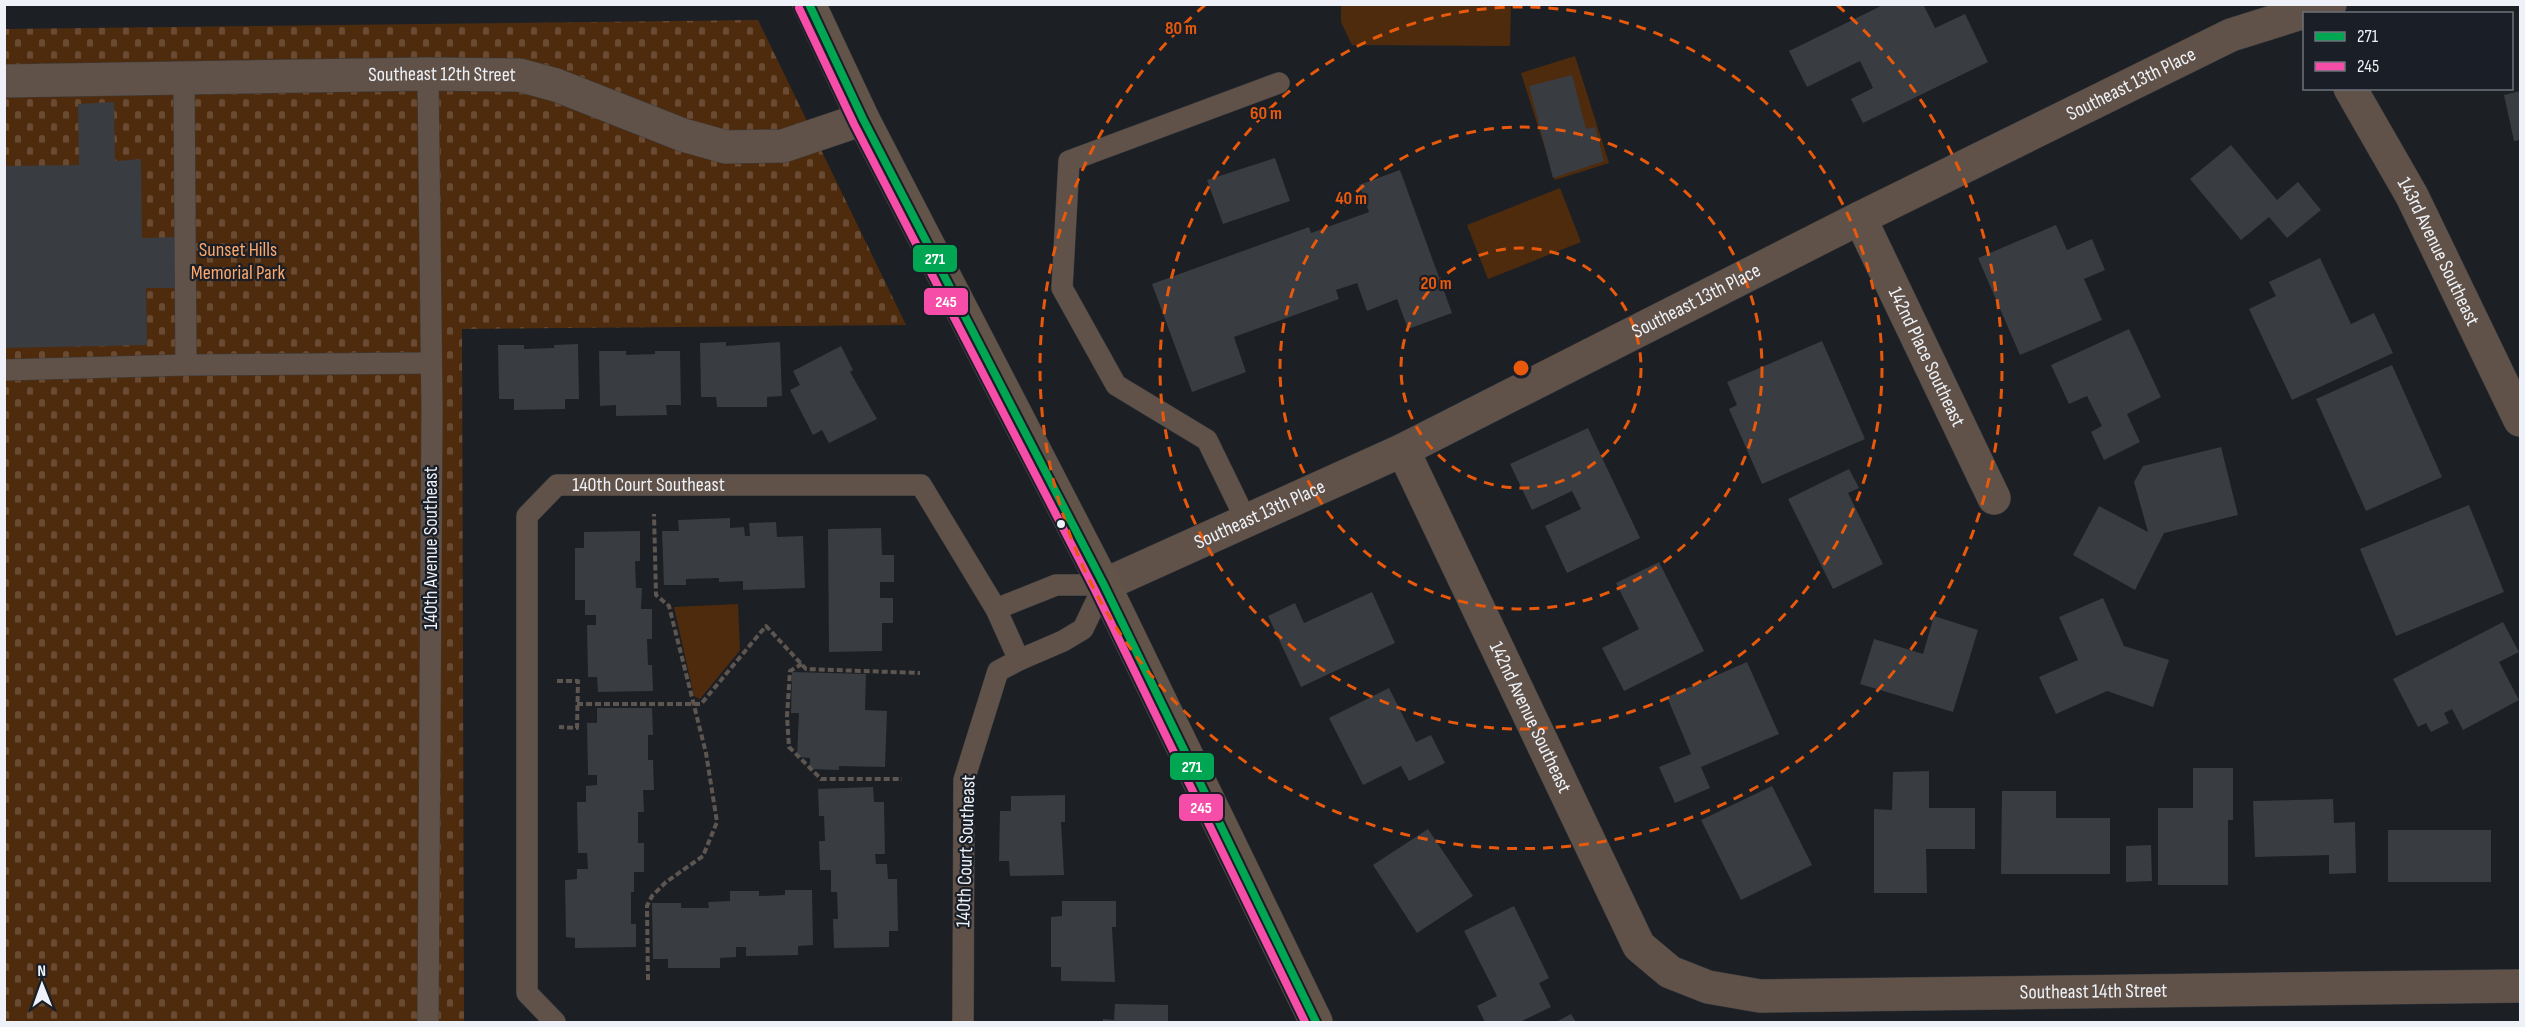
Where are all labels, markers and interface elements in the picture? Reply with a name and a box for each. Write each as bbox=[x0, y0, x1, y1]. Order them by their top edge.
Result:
legend bbox=[2303, 12, 2513, 90]
text: 80 m bbox=[1165, 18, 1197, 39]
text: 271 bbox=[2357, 26, 2379, 47]
street label: Southeast 13th Place bbox=[2063, 42, 2200, 126]
text: 245 bbox=[2357, 56, 2379, 77]
street label: Southeast 12th Street bbox=[368, 62, 516, 87]
text: 60 m bbox=[1250, 103, 1282, 124]
street label: 143rd Avenue Southeast bbox=[2392, 173, 2485, 330]
text: 40 m bbox=[1335, 188, 1367, 209]
park label: Sunset Hills Memorial Park bbox=[191, 238, 286, 285]
line badge: 271 bbox=[912, 244, 958, 273]
text: 271 bbox=[925, 250, 946, 269]
street label: Southeast 13th Place bbox=[1628, 258, 1765, 344]
text: 20 m bbox=[1420, 273, 1452, 294]
street label: 142nd Place Southeast bbox=[1883, 283, 1970, 431]
line badge: 245 bbox=[923, 287, 969, 316]
text: 245 bbox=[935, 293, 957, 312]
centre of rings bbox=[1511, 358, 1531, 378]
street label: 140th Avenue Southeast bbox=[419, 466, 443, 630]
street label: 140th Court Southeast bbox=[572, 473, 725, 497]
street label: Southeast 13th Place bbox=[1191, 475, 1329, 555]
unlabelled marker bbox=[1055, 518, 1067, 530]
street label: 142nd Avenue Southeast bbox=[1484, 638, 1576, 797]
line badge: 271 bbox=[1169, 752, 1215, 781]
text: 271 bbox=[1182, 758, 1203, 777]
street label: 140th Court Southeast bbox=[951, 774, 981, 928]
line badge: 245 bbox=[1178, 793, 1224, 822]
text: 245 bbox=[1190, 799, 1212, 818]
north arrow bbox=[12, 955, 72, 1015]
text: N bbox=[37, 962, 46, 981]
street label: Southeast 14th Street bbox=[2020, 979, 2168, 1005]

